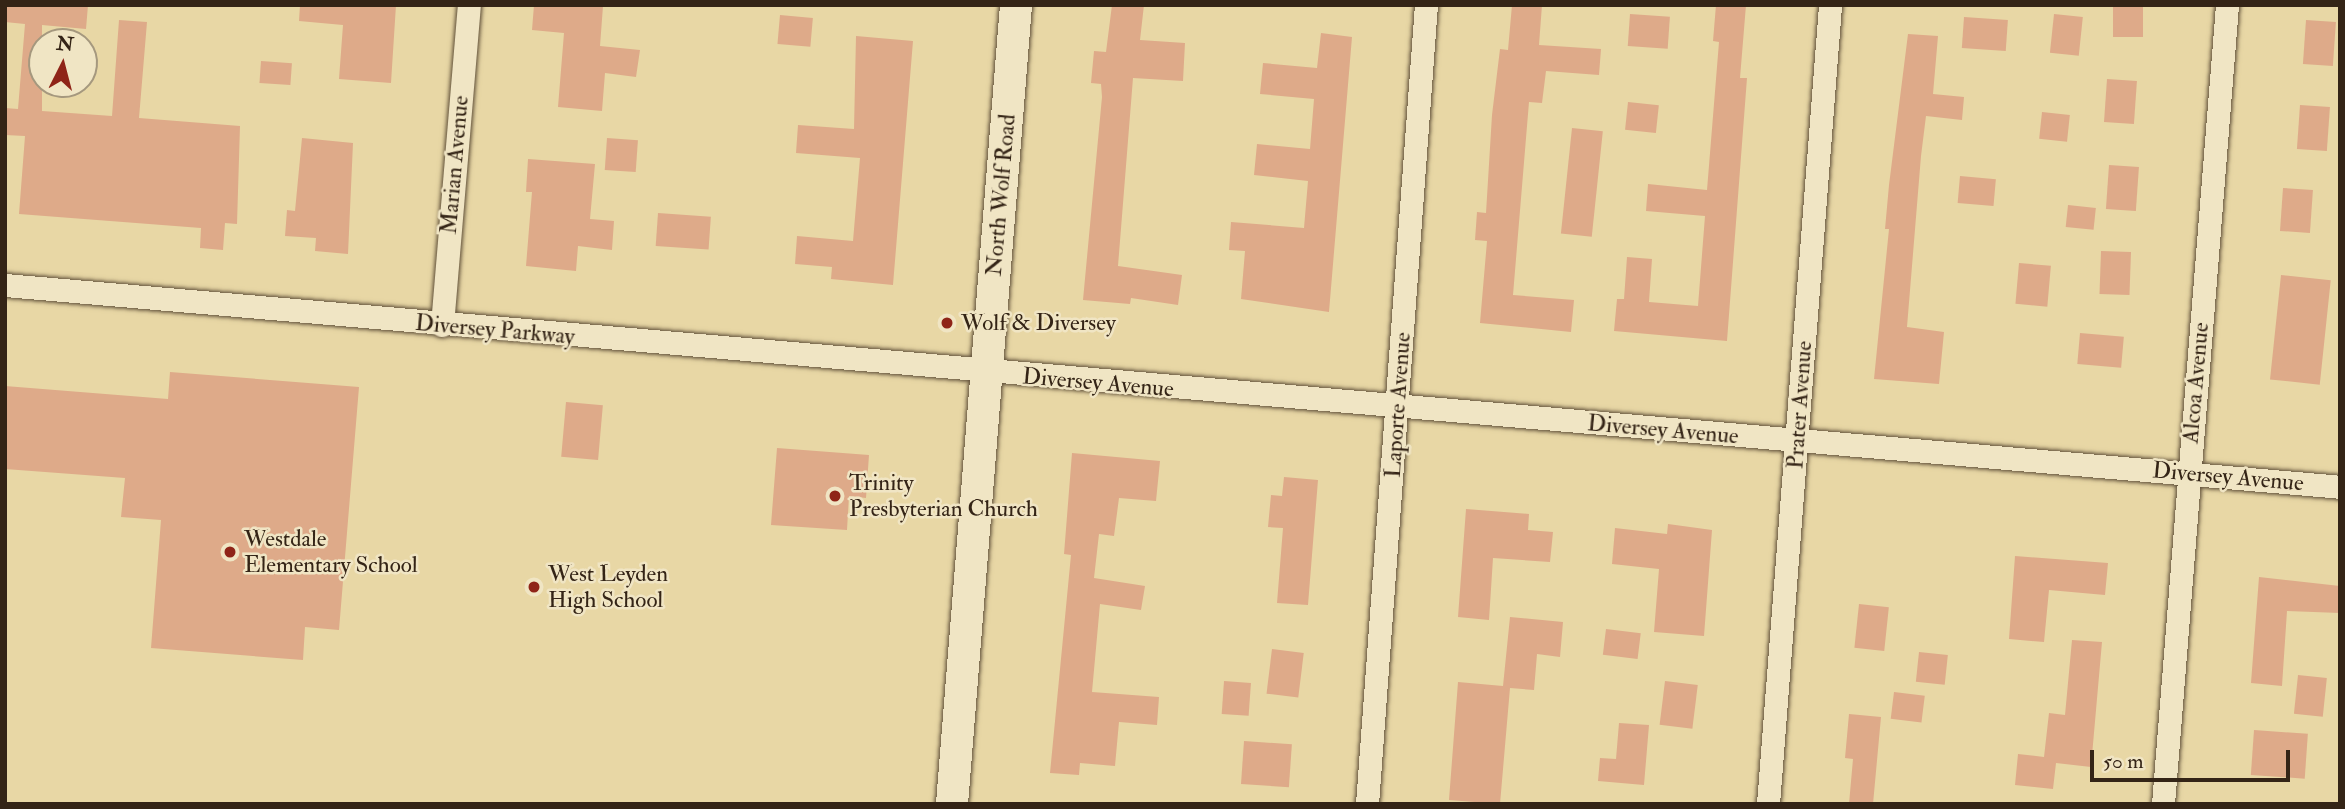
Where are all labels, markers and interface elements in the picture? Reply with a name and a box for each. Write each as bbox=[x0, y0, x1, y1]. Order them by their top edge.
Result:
north arrow bbox=[28, 28, 98, 98]
text: N bbox=[55, 31, 75, 57]
street label: Marian Avenue bbox=[435, 95, 475, 235]
street label: North Wolf Road bbox=[980, 113, 1022, 277]
street label: Diversey Parkway bbox=[414, 309, 576, 351]
place label: Wolf & Diversey bbox=[961, 309, 1116, 337]
marker: Wolf & Diversey bbox=[939, 315, 955, 331]
street label: Alcoa Avenue bbox=[2177, 321, 2215, 445]
street label: Laporte Avenue bbox=[1379, 331, 1417, 479]
street label: Prater Avenue bbox=[1782, 340, 1818, 470]
street label: Diversey Avenue bbox=[1021, 363, 1175, 403]
street label: Diversey Avenue bbox=[1586, 410, 1740, 450]
street label: Diversey Avenue bbox=[2151, 457, 2305, 497]
place label: Trinity Presbyterian Church bbox=[849, 469, 1038, 523]
marker: Trinity Presbyterian Church bbox=[827, 488, 843, 504]
place label: Westdale Elementary School bbox=[244, 525, 418, 579]
marker: Westdale Elementary School bbox=[222, 544, 238, 560]
place label: West Leyden High School bbox=[548, 560, 668, 614]
marker: West Leyden High School bbox=[526, 579, 542, 595]
scale bar bbox=[2093, 736, 2292, 780]
text: 50 m bbox=[2103, 748, 2144, 775]

